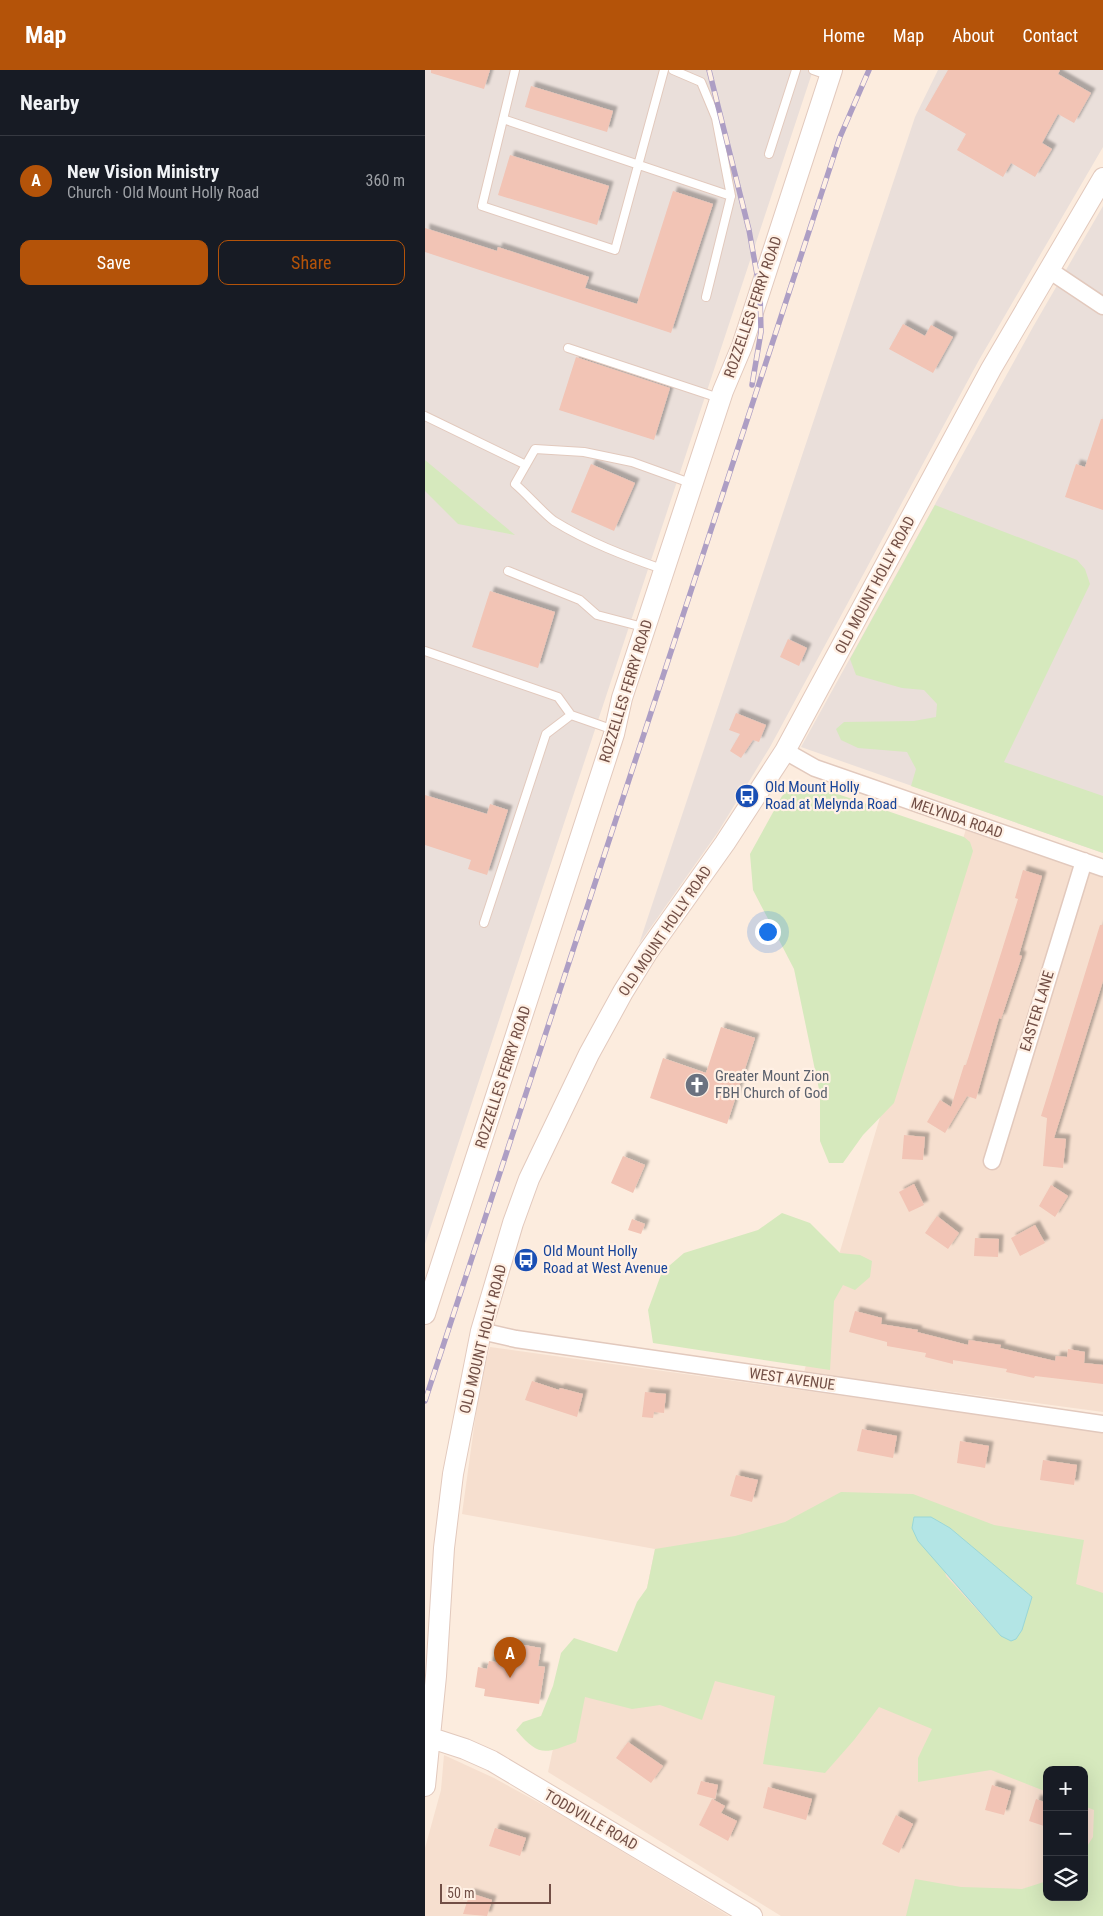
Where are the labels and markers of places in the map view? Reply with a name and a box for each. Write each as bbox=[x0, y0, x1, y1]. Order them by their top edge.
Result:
place label: Old Mount Holly Road at Melynda Road bbox=[765, 778, 897, 813]
bus stop icon: Old Mount Holly Road at Melynda Road bbox=[734, 783, 760, 809]
place label: Greater Mount Zion FBH Church of God bbox=[715, 1067, 829, 1102]
church icon: Greater Mount Zion FBH Church of God bbox=[684, 1072, 710, 1098]
place label: Old Mount Holly Road at West Avenue bbox=[543, 1242, 668, 1277]
bus stop icon: Old Mount Holly Road at West Avenue bbox=[513, 1247, 539, 1273]
pin: A bbox=[494, 1637, 526, 1678]

